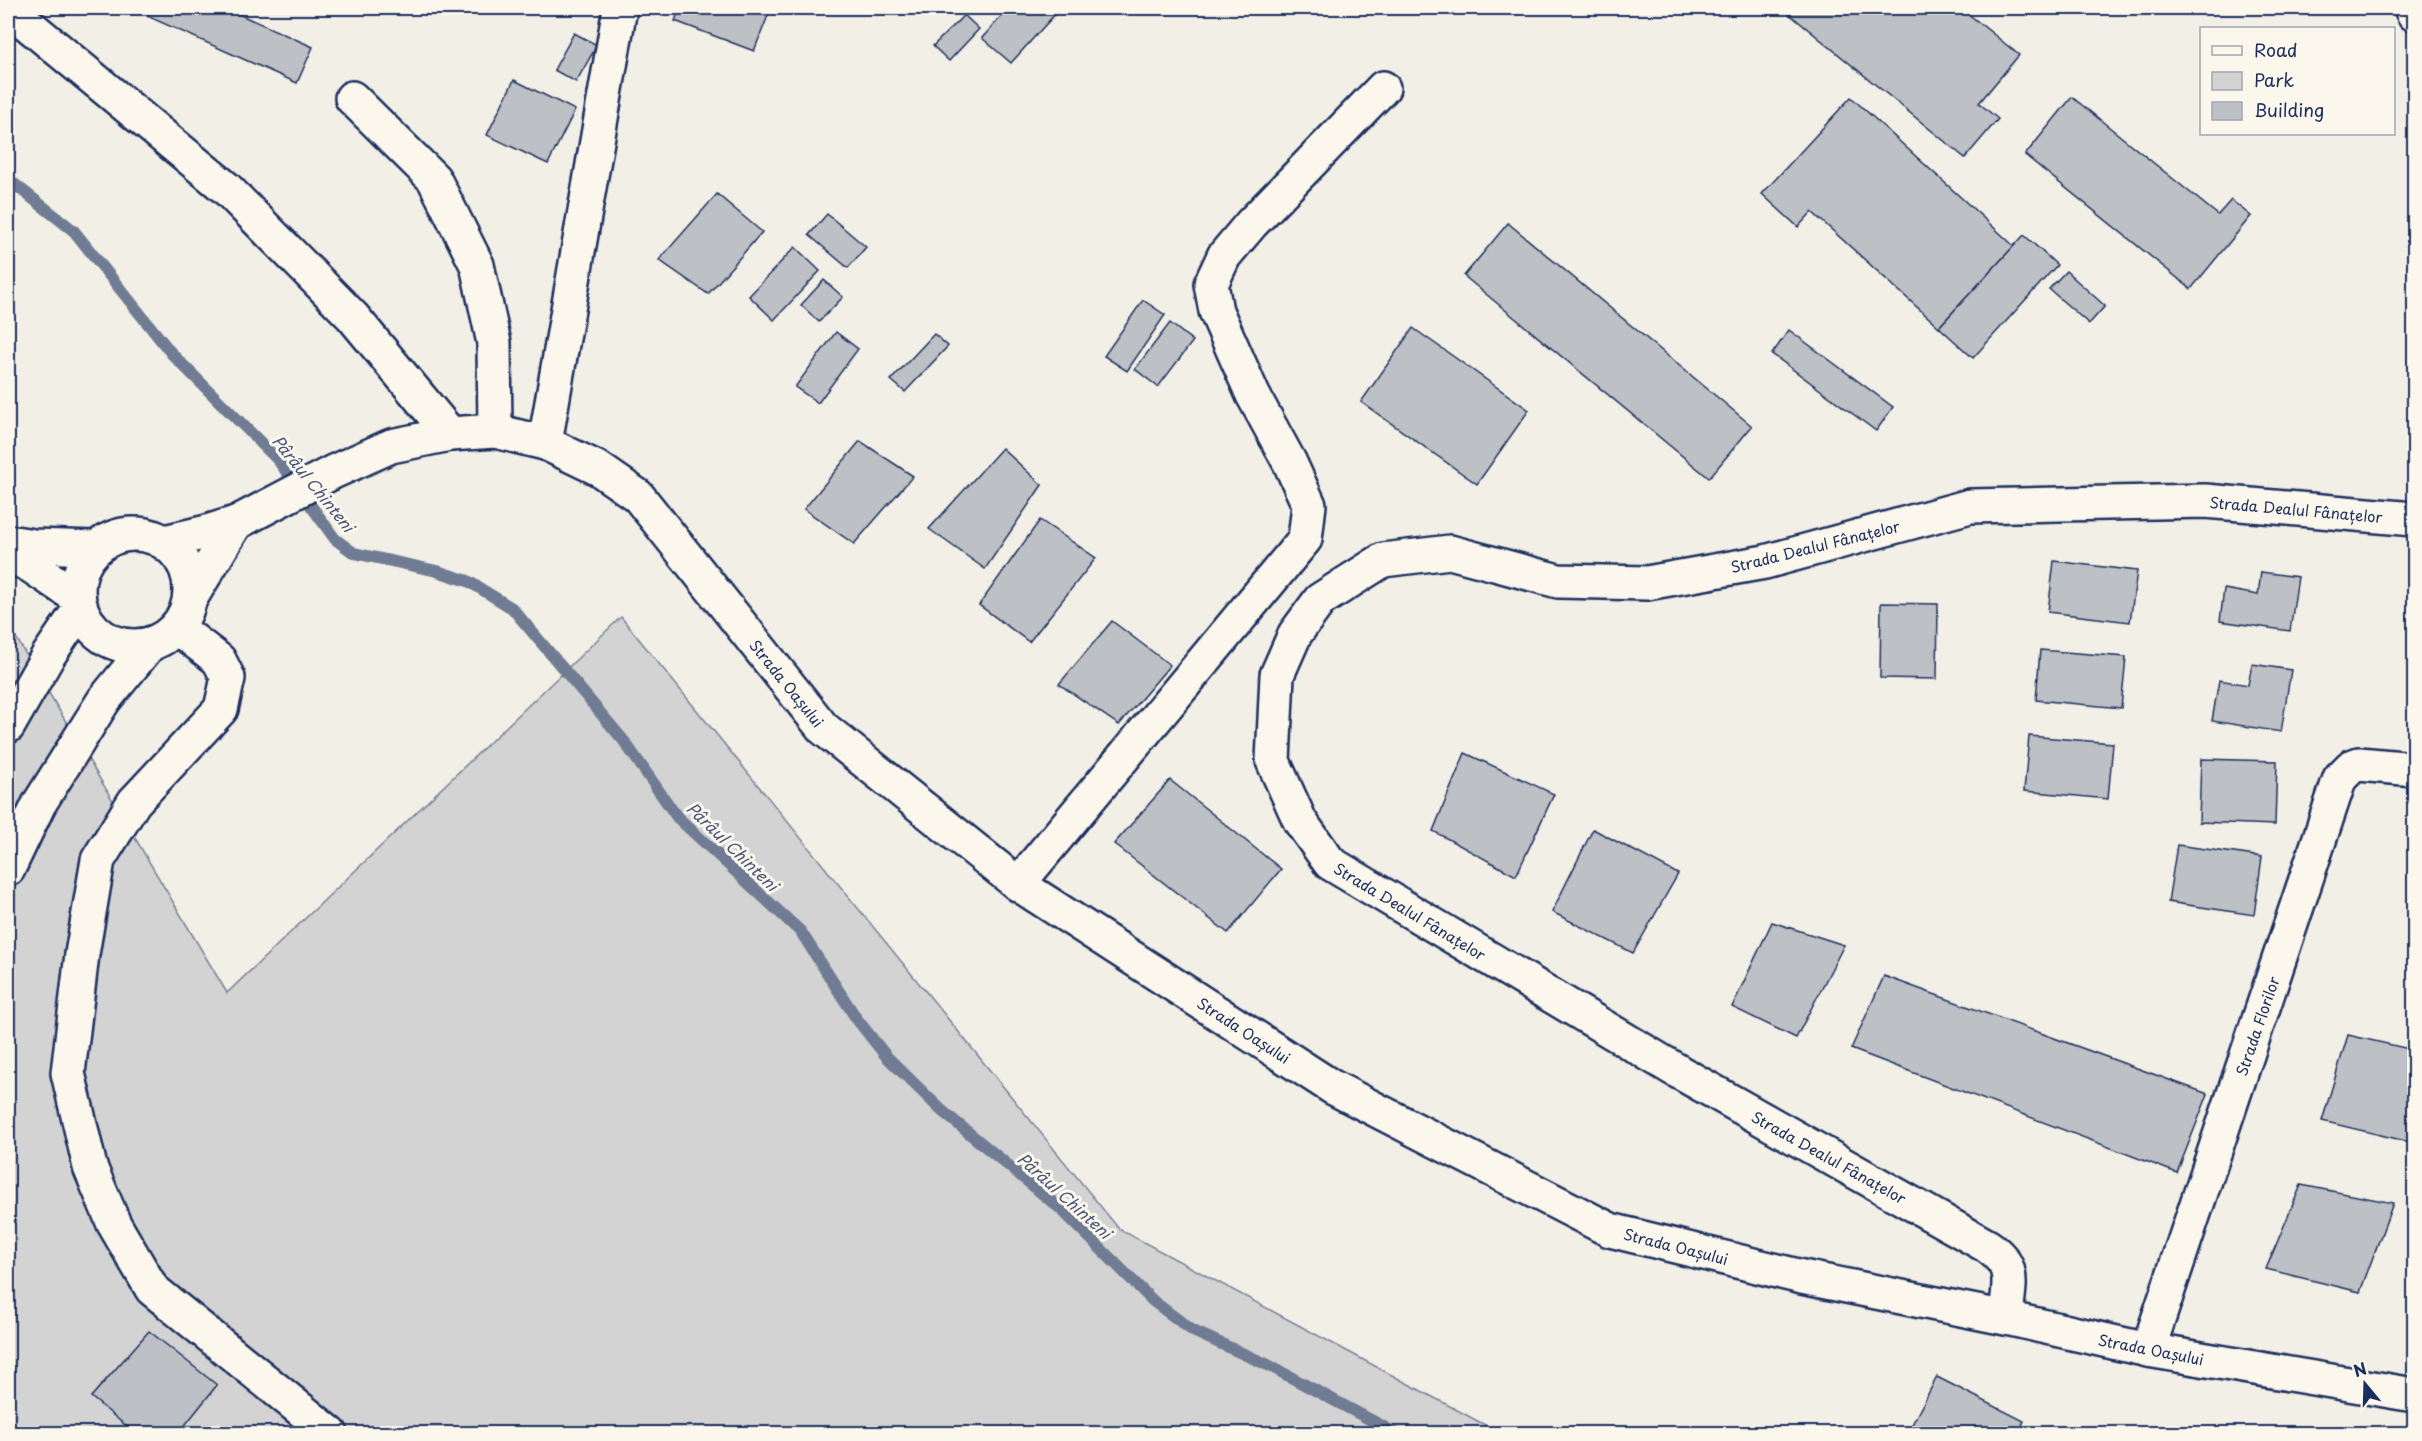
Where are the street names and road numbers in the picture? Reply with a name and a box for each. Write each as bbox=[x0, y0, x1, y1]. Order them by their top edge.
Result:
street label: Strada Dealul Fânațelor bbox=[2208, 490, 2384, 528]
street label: Strada Dealul Fânațelor bbox=[1728, 514, 1902, 578]
street label: Strada Oașului bbox=[744, 634, 830, 732]
street label: Strada Dealul Fânațelor bbox=[1330, 856, 1490, 966]
street label: Strada Florilor bbox=[2229, 973, 2285, 1079]
street label: Strada Oașului bbox=[1193, 991, 1295, 1069]
street label: Strada Dealul Fânațelor bbox=[1747, 1105, 1911, 1209]
street label: Strada Oașului bbox=[1621, 1222, 1731, 1270]
street label: Strada Oașului bbox=[2096, 1327, 2206, 1371]

